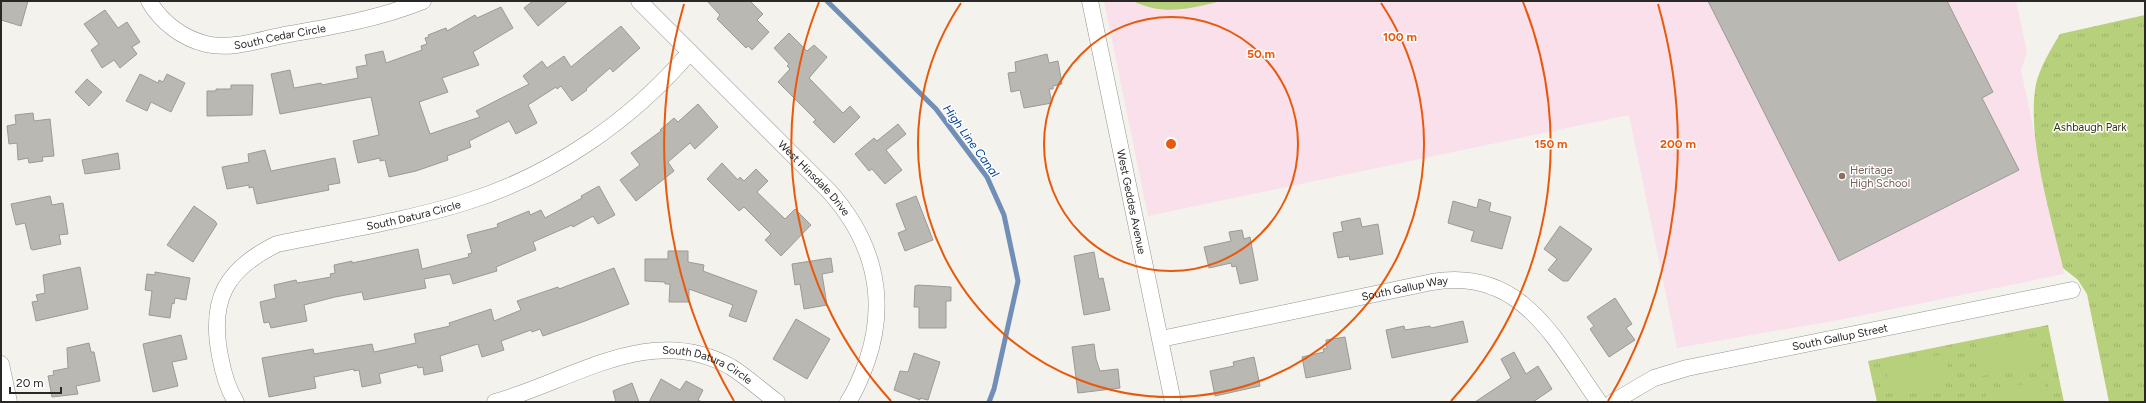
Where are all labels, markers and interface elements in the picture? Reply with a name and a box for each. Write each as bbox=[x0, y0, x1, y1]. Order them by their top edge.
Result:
street label: South Cedar Circle bbox=[233, 21, 327, 52]
text: 100 m bbox=[1383, 30, 1417, 44]
text: 50 m bbox=[1247, 47, 1275, 61]
water label: High Line Canal bbox=[940, 102, 1002, 180]
park label: Ashbaugh Park bbox=[2053, 121, 2127, 134]
street label: West Hinsdale Drive bbox=[775, 137, 853, 218]
centre of rings bbox=[1164, 137, 1178, 151]
text: 150 m bbox=[1534, 137, 1568, 151]
text: 200 m bbox=[1660, 137, 1696, 151]
street label: West Geddes Avenue bbox=[1114, 148, 1149, 255]
place label: Heritage High School bbox=[1850, 164, 1910, 190]
marker: Heritage High School bbox=[1837, 171, 1847, 181]
street label: South Datura Circle bbox=[365, 198, 462, 233]
street label: South Gallup Way bbox=[1360, 274, 1449, 303]
street label: South Gallup Street bbox=[1791, 321, 1889, 353]
street label: South Datura Circle bbox=[662, 344, 755, 387]
scale bar bbox=[10, 369, 61, 395]
text: 20 m bbox=[16, 376, 44, 390]

